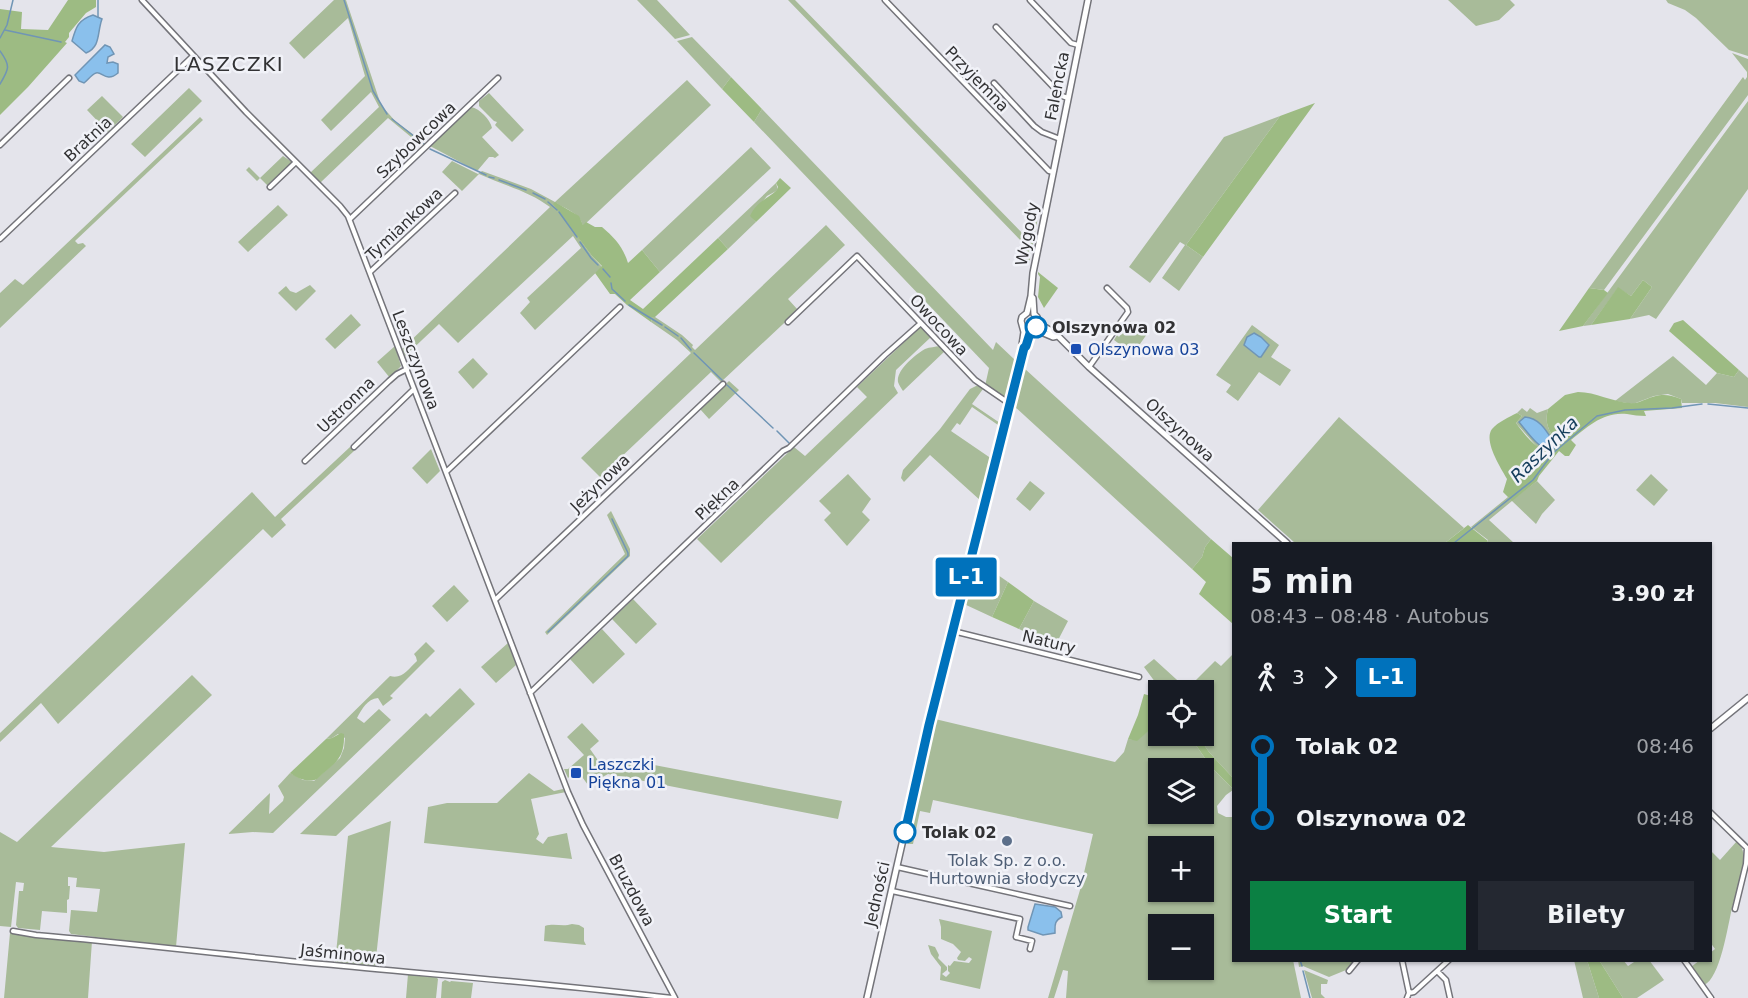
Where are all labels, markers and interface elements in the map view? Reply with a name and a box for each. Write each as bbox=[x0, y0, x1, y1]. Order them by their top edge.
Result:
street label: Przyjemna bbox=[941, 42, 1013, 116]
street label: Falencka bbox=[1041, 50, 1073, 122]
district label: LASZCZKI bbox=[174, 52, 284, 76]
street label: Szybowcowa bbox=[373, 98, 459, 182]
street label: Bratnia bbox=[60, 112, 116, 166]
street label: Tymiankowa bbox=[361, 184, 446, 265]
street label: Wygody bbox=[1012, 200, 1042, 268]
street label: Owocowa bbox=[906, 290, 972, 360]
street label: Leszczynowa bbox=[388, 308, 444, 412]
marker: Olszynowa 02 bbox=[1025, 316, 1047, 338]
place label: Olszynowa 02 bbox=[1052, 318, 1176, 337]
place label: Olszynowa 03 bbox=[1088, 340, 1200, 359]
marker: Olszynowa 03 bbox=[1069, 342, 1083, 356]
street label: Ustronna bbox=[313, 373, 379, 437]
street label: Olszynowa bbox=[1142, 394, 1218, 466]
water label: Raszynka bbox=[1506, 412, 1582, 486]
street label: Jeżynowa bbox=[566, 450, 634, 517]
street label: Piękna bbox=[691, 474, 743, 524]
line badge: L-1 bbox=[932, 558, 1000, 596]
text: 5 min bbox=[1250, 562, 1354, 601]
text: L-1 bbox=[948, 565, 984, 589]
text: 3.90 zł bbox=[1611, 581, 1694, 606]
text: 08:43 – 08:48 · Autobus bbox=[1250, 604, 1489, 628]
street label: Natury bbox=[1020, 626, 1078, 658]
icon: walk bbox=[1250, 661, 1283, 694]
icon: forward bbox=[1314, 661, 1347, 694]
text: 3 bbox=[1292, 665, 1305, 689]
text: L-1 bbox=[1368, 665, 1404, 689]
map controls bbox=[1148, 680, 1214, 980]
button: locate bbox=[1148, 680, 1214, 746]
text: Tolak 02 bbox=[1296, 734, 1399, 759]
text: 08:46 bbox=[1636, 734, 1694, 758]
place label: Laszczki Piękna 01 bbox=[588, 755, 666, 792]
button: layers bbox=[1148, 758, 1214, 824]
marker: Laszczki Piękna 01 bbox=[569, 766, 583, 780]
text: Olszynowa 02 bbox=[1296, 806, 1467, 831]
text: 08:48 bbox=[1636, 806, 1694, 830]
marker: Tolak 02 bbox=[894, 821, 916, 843]
place label: Tolak 02 bbox=[922, 823, 997, 842]
marker: Tolak Sp. z o.o. Hurtownia słodyczy bbox=[1000, 834, 1014, 848]
button: + bbox=[1148, 836, 1214, 902]
street label: Bruzdowa bbox=[605, 851, 659, 929]
place label: Tolak Sp. z o.o. Hurtownia słodyczy bbox=[929, 851, 1085, 888]
street label: Jedności bbox=[860, 860, 894, 929]
button: Start bbox=[1250, 881, 1466, 950]
button: Bilety bbox=[1478, 881, 1694, 950]
button: − bbox=[1148, 914, 1214, 980]
street label: Jaśminowa bbox=[298, 940, 387, 968]

